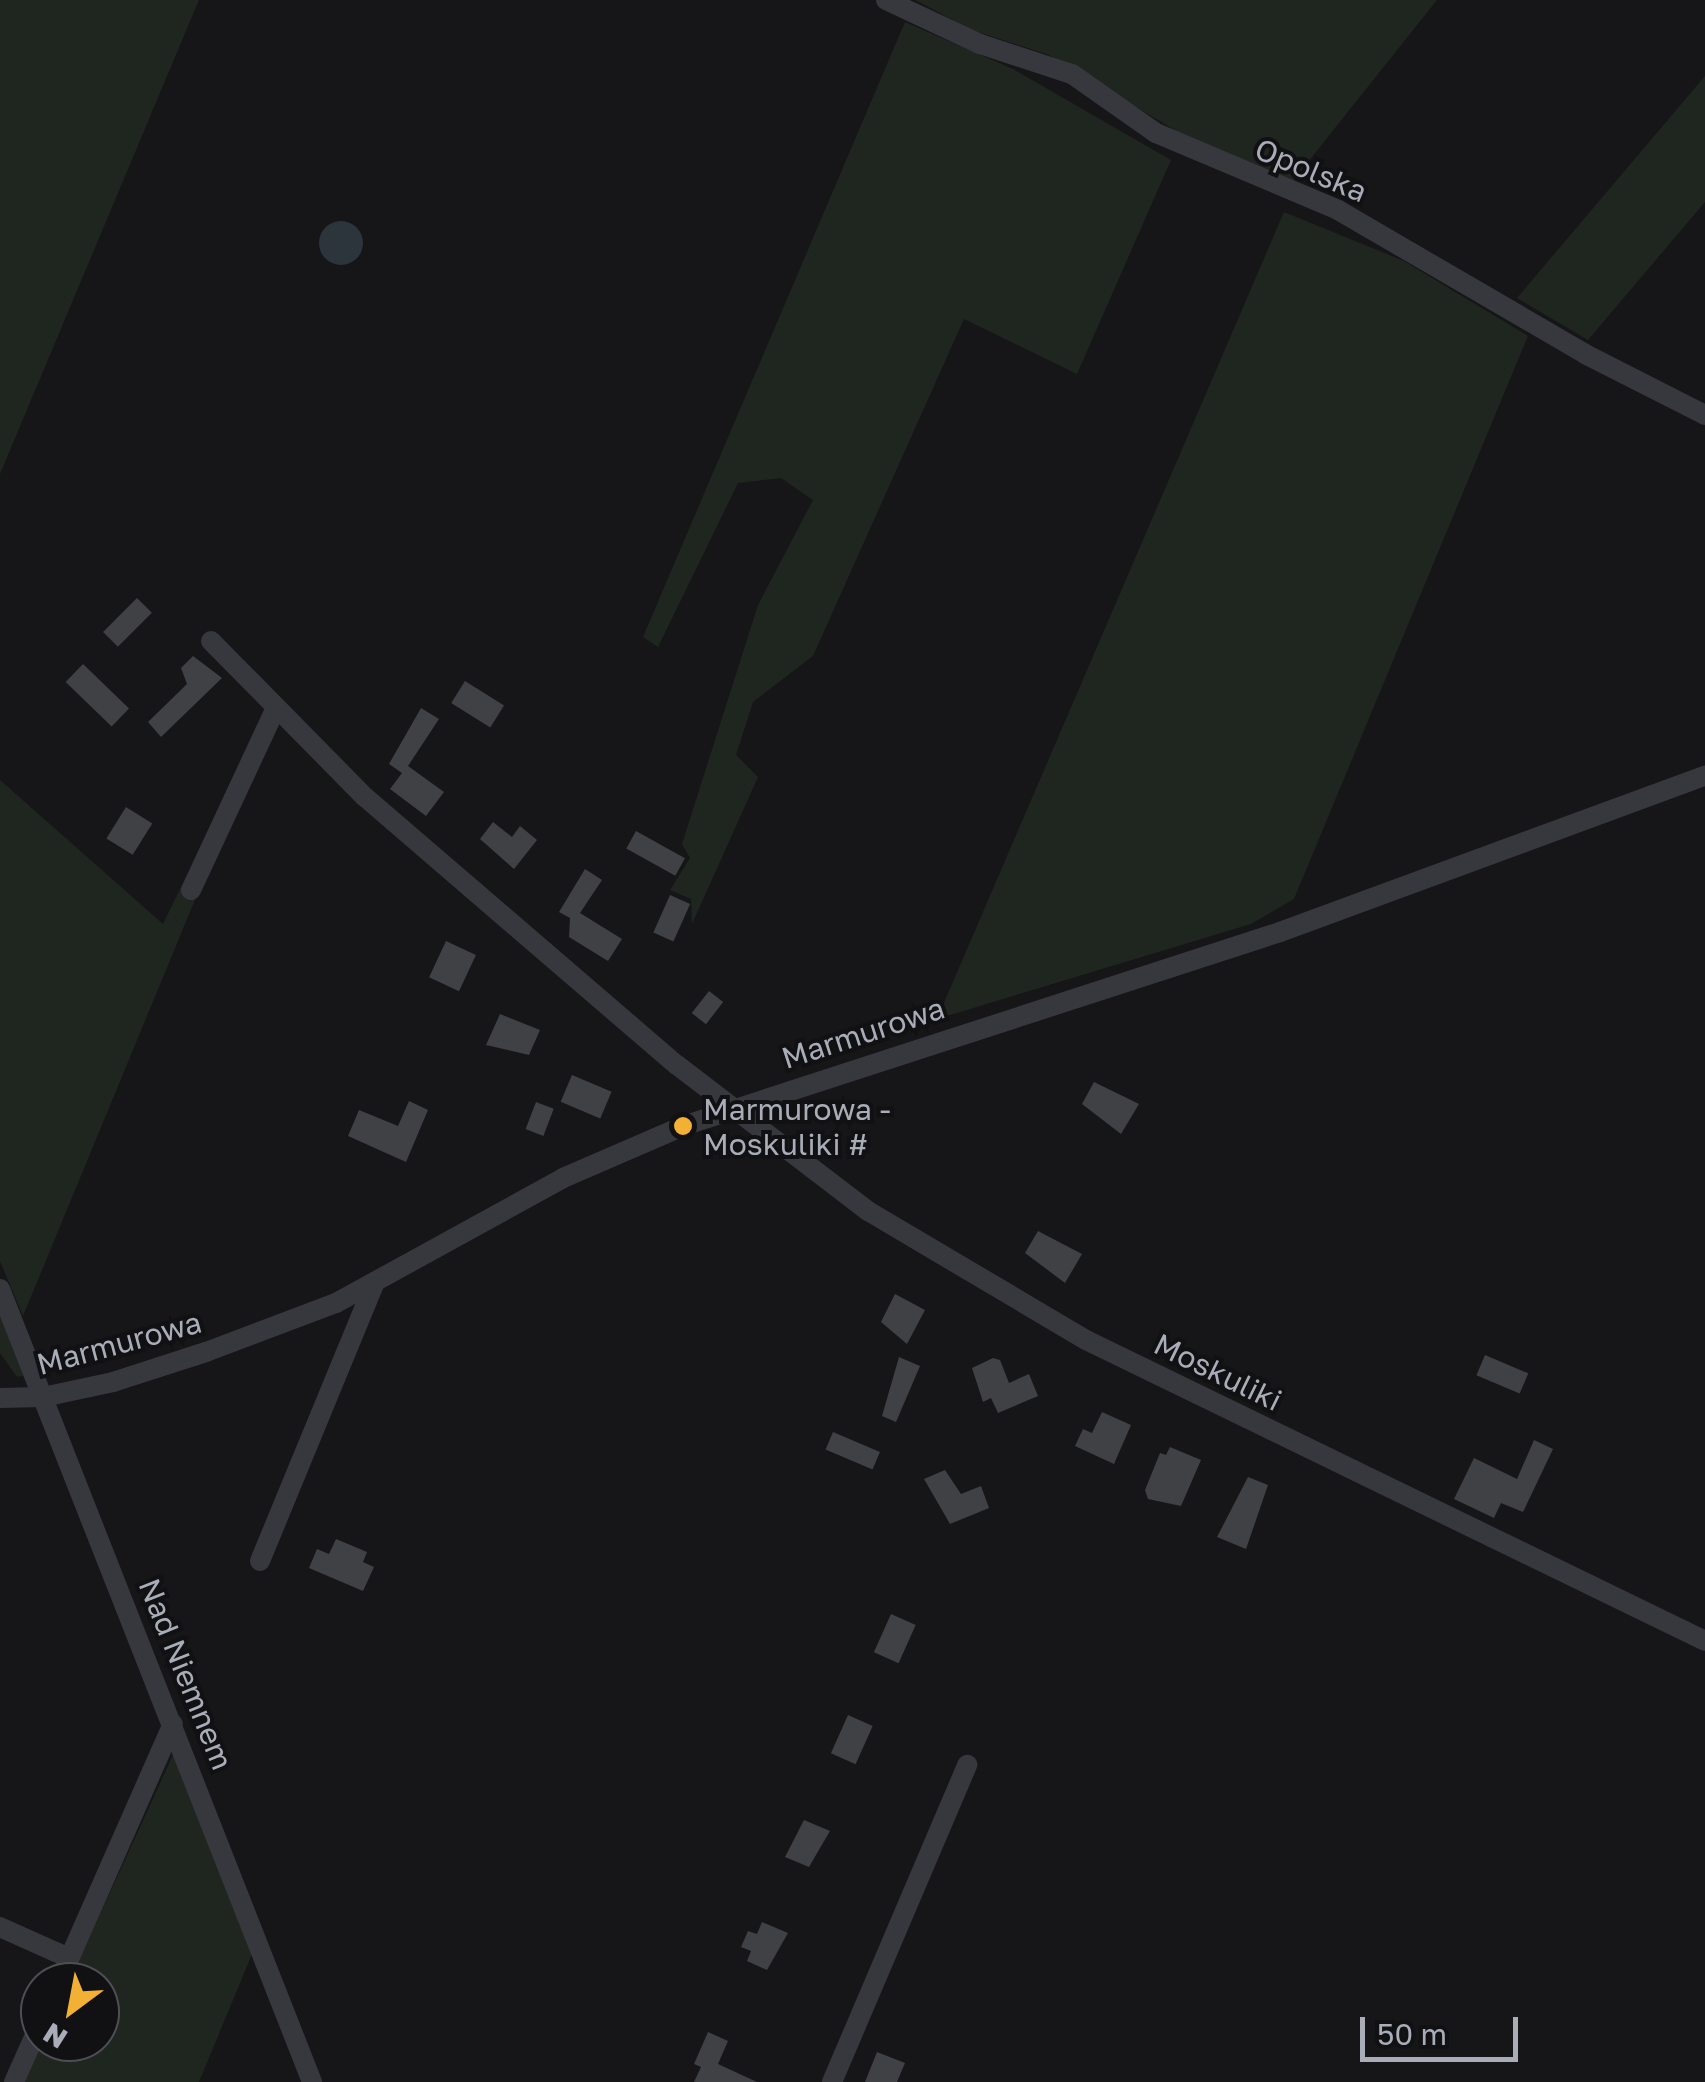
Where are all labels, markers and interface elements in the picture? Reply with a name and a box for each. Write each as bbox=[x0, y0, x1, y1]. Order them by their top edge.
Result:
street label: Opolska bbox=[1250, 130, 1372, 210]
street label: Marmurowa bbox=[777, 990, 949, 1076]
place label: Marmurowa - Moskuliki # bbox=[703, 1091, 891, 1162]
marker: Marmurowa - Moskuliki # bbox=[672, 1115, 694, 1137]
street label: Marmurowa bbox=[33, 1304, 205, 1382]
street label: Moskuliki bbox=[1148, 1326, 1288, 1418]
street label: Nad Niemnem bbox=[131, 1573, 241, 1775]
north arrow bbox=[20, 1962, 120, 2062]
scale bar bbox=[1365, 1997, 1522, 2059]
text: 50 m bbox=[1377, 2016, 1447, 2052]
text: N bbox=[37, 2017, 73, 2056]

